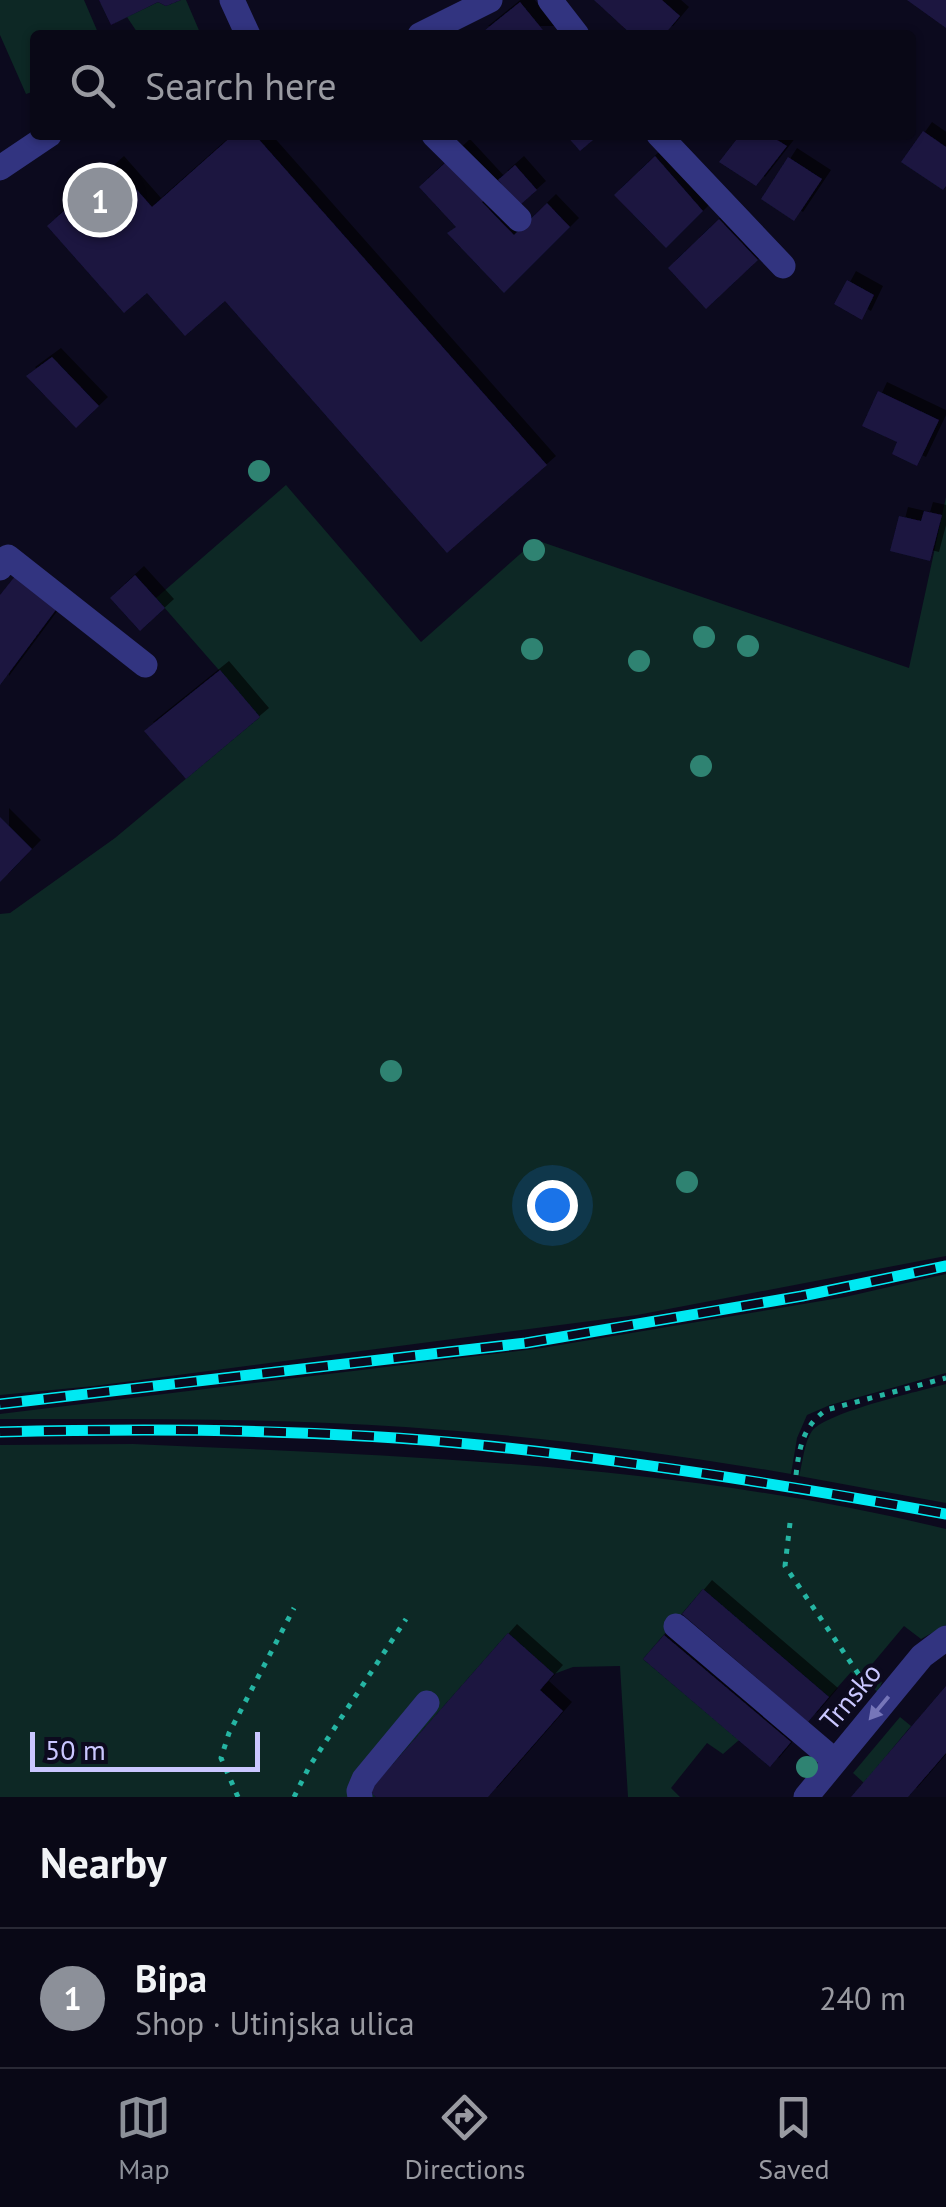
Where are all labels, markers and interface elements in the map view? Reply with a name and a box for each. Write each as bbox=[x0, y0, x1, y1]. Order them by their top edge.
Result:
search box bbox=[30, 30, 916, 140]
icon: search bbox=[65, 58, 120, 113]
text: Search here bbox=[145, 61, 337, 110]
pin: 1 bbox=[68, 162, 132, 238]
your location bbox=[527, 1180, 578, 1231]
street label: Trnsko bbox=[811, 1654, 889, 1738]
one-way arrow bbox=[869, 1696, 890, 1721]
scale bar bbox=[30, 1727, 260, 1772]
text: 50 m bbox=[45, 1731, 106, 1768]
text: Nearby bbox=[40, 1835, 167, 1890]
text: Bipa bbox=[135, 1953, 207, 2002]
text: 1 bbox=[63, 1977, 82, 2019]
text: 240 m bbox=[819, 1977, 906, 2019]
text: Shop · Utinjska ulica bbox=[135, 2002, 415, 2044]
tab: Map bbox=[116, 2090, 171, 2187]
tab: Directions bbox=[404, 2090, 525, 2187]
tab: Saved bbox=[758, 2090, 830, 2187]

